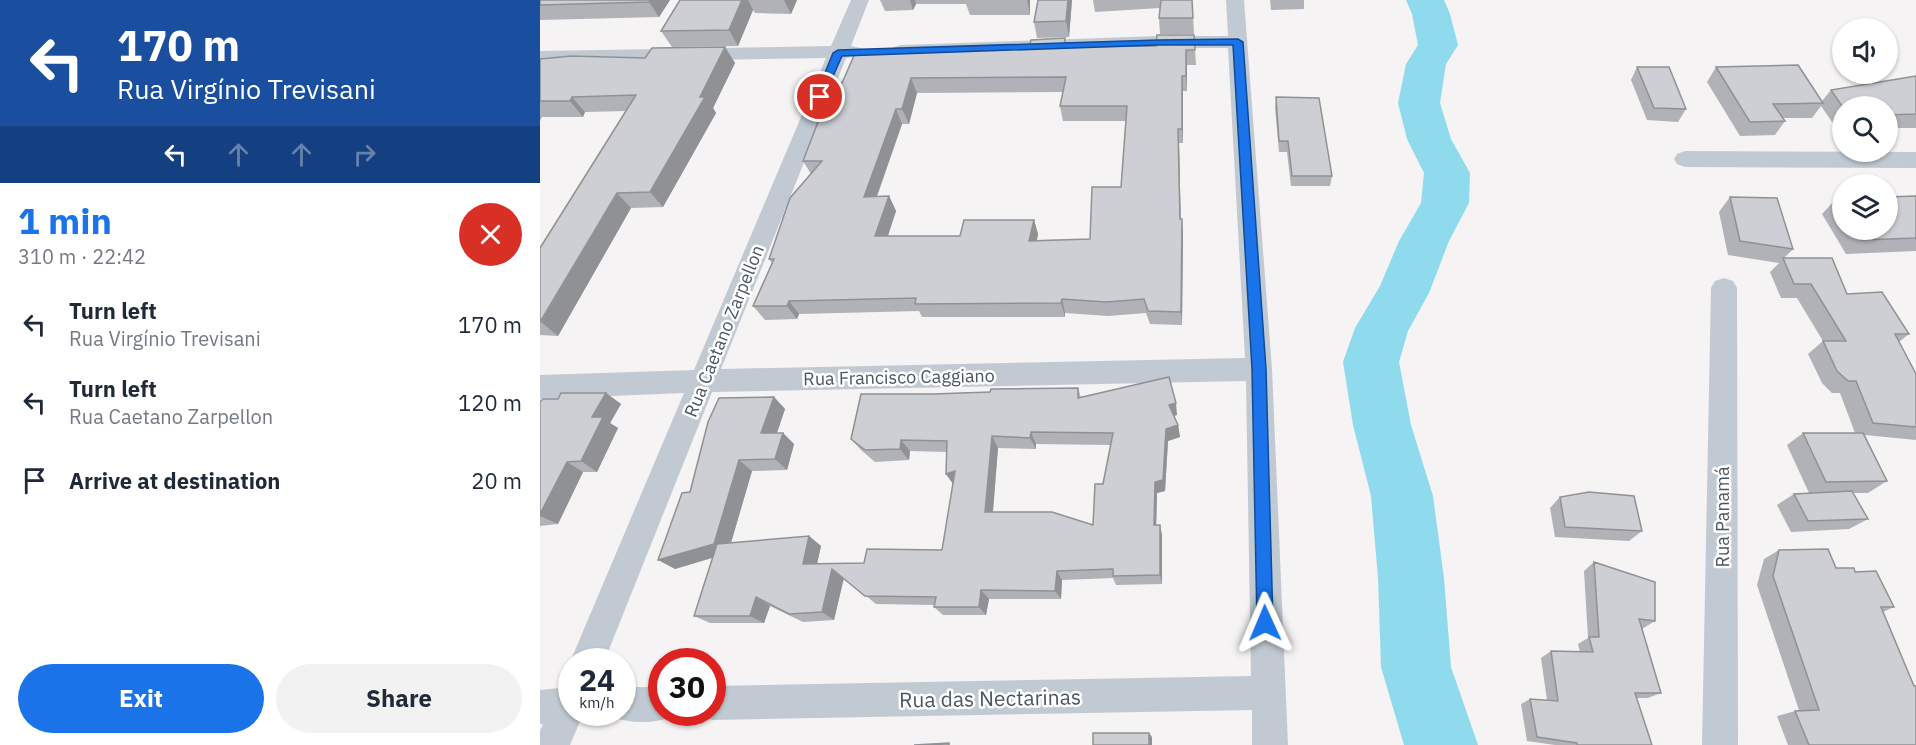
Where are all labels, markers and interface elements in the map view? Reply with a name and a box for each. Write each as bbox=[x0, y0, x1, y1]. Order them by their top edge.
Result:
text: 170 m bbox=[117, 18, 240, 73]
map controls bbox=[1832, 18, 1898, 240]
button: sound bbox=[1832, 18, 1898, 84]
icon: left bbox=[18, 24, 96, 102]
text: Rua Virgínio Trevisani bbox=[117, 71, 376, 106]
pin bbox=[794, 71, 845, 122]
icon: arrive bbox=[803, 80, 836, 113]
button: search bbox=[1832, 96, 1898, 162]
icon: left bbox=[159, 138, 192, 171]
icon: ahead bbox=[222, 138, 255, 171]
icon: ahead bbox=[285, 138, 318, 171]
icon: right bbox=[348, 138, 381, 171]
button: layers bbox=[1832, 174, 1898, 240]
text: 1 min bbox=[18, 197, 112, 244]
button: close bbox=[459, 203, 522, 266]
street label: Rua Caetano Zarpellon bbox=[679, 242, 769, 420]
text: 310 m · 22:42 bbox=[18, 243, 146, 270]
text: Turn left bbox=[69, 296, 157, 325]
icon: left bbox=[18, 308, 51, 341]
text: 170 m bbox=[458, 310, 522, 339]
text: Rua Virgínio Trevisani bbox=[69, 325, 261, 352]
street label: Rua Francisco Caggiano bbox=[803, 364, 995, 390]
text: Turn left bbox=[69, 374, 157, 403]
icon: left bbox=[18, 386, 51, 419]
text: 120 m bbox=[458, 388, 522, 417]
text: Rua Caetano Zarpellon bbox=[69, 403, 273, 430]
icon: arrive bbox=[18, 464, 51, 497]
text: Arrive at destination bbox=[69, 466, 280, 495]
text: 20 m bbox=[471, 466, 522, 495]
street label: Rua Panamá bbox=[1711, 466, 1734, 568]
position arrow bbox=[1233, 591, 1297, 655]
speed limit sign: 30 bbox=[648, 648, 726, 726]
text: 24 bbox=[579, 660, 615, 699]
button: Exit bbox=[18, 664, 264, 733]
button: Share bbox=[276, 664, 522, 733]
street label: Rua das Nectarinas bbox=[899, 682, 1081, 714]
text: km/h bbox=[579, 693, 615, 712]

